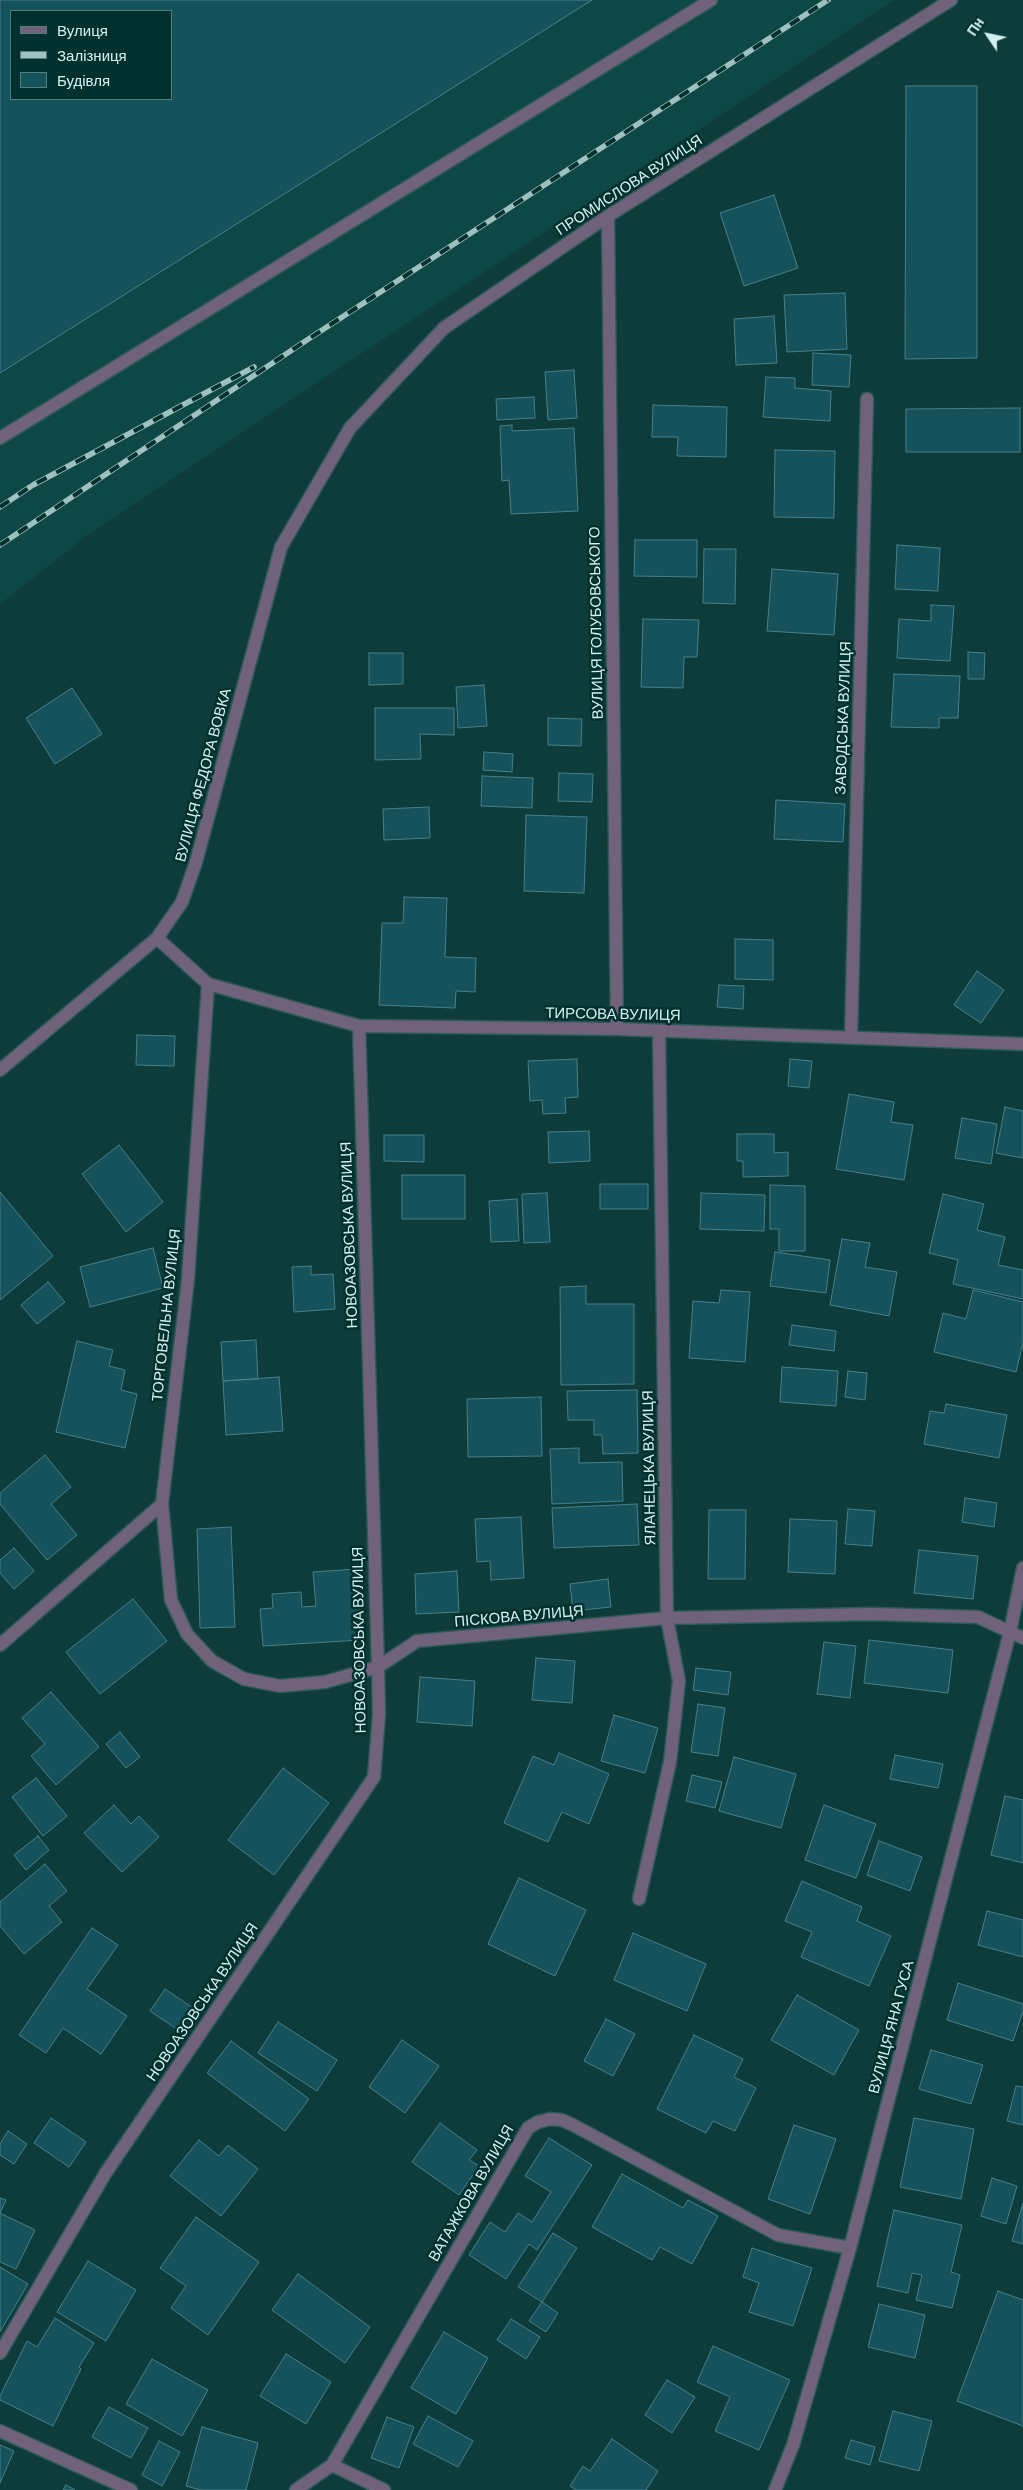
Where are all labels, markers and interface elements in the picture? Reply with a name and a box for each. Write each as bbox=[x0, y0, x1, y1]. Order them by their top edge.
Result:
legend bbox=[10, 10, 172, 100]
north arrow bbox=[963, 10, 1013, 60]
text: Пн bbox=[963, 14, 987, 39]
text: Вулиця bbox=[57, 21, 108, 39]
text: Залізниця bbox=[57, 46, 127, 64]
text: Будівля bbox=[57, 71, 110, 89]
street label: ПРОМИСЛОВА ВУЛИЦЯ bbox=[552, 131, 706, 239]
street label: ВУЛИЦЯ ГОЛУБОВСЬКОГО bbox=[585, 526, 607, 720]
street label: ЗАВОДСЬКА ВУЛИЦЯ bbox=[831, 641, 855, 795]
street label: ВУЛИЦЯ ФЕДОРА ВОВКА bbox=[171, 686, 235, 864]
street label: ТИРСОВА ВУЛИЦЯ bbox=[545, 1004, 681, 1024]
street label: НОВОАЗОВСЬКА ВУЛИЦЯ bbox=[337, 1141, 361, 1329]
street label: ТОРГОВЕЛЬНА ВУЛИЦЯ bbox=[148, 1228, 184, 1402]
street label: ЯЛАНЕЦЬКА ВУЛИЦЯ bbox=[639, 1390, 659, 1546]
street label: НОВОАЗОВСЬКА ВУЛИЦЯ bbox=[348, 1546, 370, 1734]
street label: ПІСКОВА ВУЛИЦЯ bbox=[454, 1601, 584, 1631]
street label: НОВОАЗОВСЬКА ВУЛИЦЯ bbox=[142, 1920, 262, 2084]
street label: ВУЛИЦЯ ЯНА ГУСА bbox=[865, 1959, 917, 2095]
street label: ВАТАЖКОВА ВУЛИЦЯ bbox=[425, 2122, 517, 2264]

